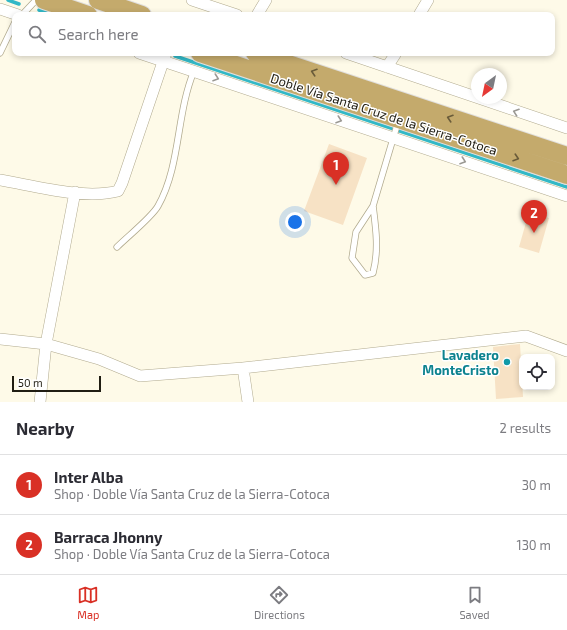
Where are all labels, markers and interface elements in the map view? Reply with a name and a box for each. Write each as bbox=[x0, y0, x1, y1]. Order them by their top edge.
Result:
search box bbox=[12, 12, 555, 56]
icon: search bbox=[26, 23, 48, 45]
text: Search here bbox=[58, 25, 139, 43]
north arrow bbox=[471, 68, 507, 104]
one-way arrow bbox=[310, 69, 317, 77]
street label: Doble Vía Santa Cruz de la Sierra-Cotoca bbox=[269, 70, 499, 158]
one-way arrow bbox=[213, 73, 220, 82]
one-way arrow bbox=[513, 108, 520, 117]
one-way arrow bbox=[447, 114, 454, 122]
one-way arrow bbox=[336, 115, 343, 123]
pin: 1 bbox=[323, 152, 349, 185]
one-way arrow bbox=[513, 153, 520, 162]
one-way arrow bbox=[459, 156, 466, 165]
pin: 2 bbox=[521, 200, 547, 233]
your location bbox=[285, 212, 305, 232]
place label: Lavadero MonteCristo bbox=[422, 347, 499, 378]
map controls bbox=[519, 354, 555, 390]
button: locate bbox=[519, 354, 555, 390]
marker: Lavadero MonteCristo bbox=[502, 357, 512, 367]
scale bar bbox=[12, 374, 101, 393]
text: 50 m bbox=[18, 376, 43, 389]
text: Nearby bbox=[16, 418, 74, 438]
text: 2 results bbox=[499, 420, 551, 436]
text: Inter Alba bbox=[54, 468, 123, 486]
text: 1 bbox=[26, 477, 32, 493]
text: 30 m bbox=[522, 477, 551, 493]
text: Shop · Doble Vía Santa Cruz de la Sierra-Cotoca bbox=[54, 486, 330, 502]
text: Barraca Jhonny bbox=[54, 528, 163, 546]
text: 2 bbox=[25, 537, 33, 553]
text: 130 m bbox=[516, 537, 551, 553]
text: Shop · Doble Vía Santa Cruz de la Sierra-Cotoca bbox=[54, 546, 330, 562]
tab: Map bbox=[77, 584, 99, 621]
tab: Directions bbox=[254, 584, 305, 621]
tab: Saved bbox=[459, 584, 490, 621]

